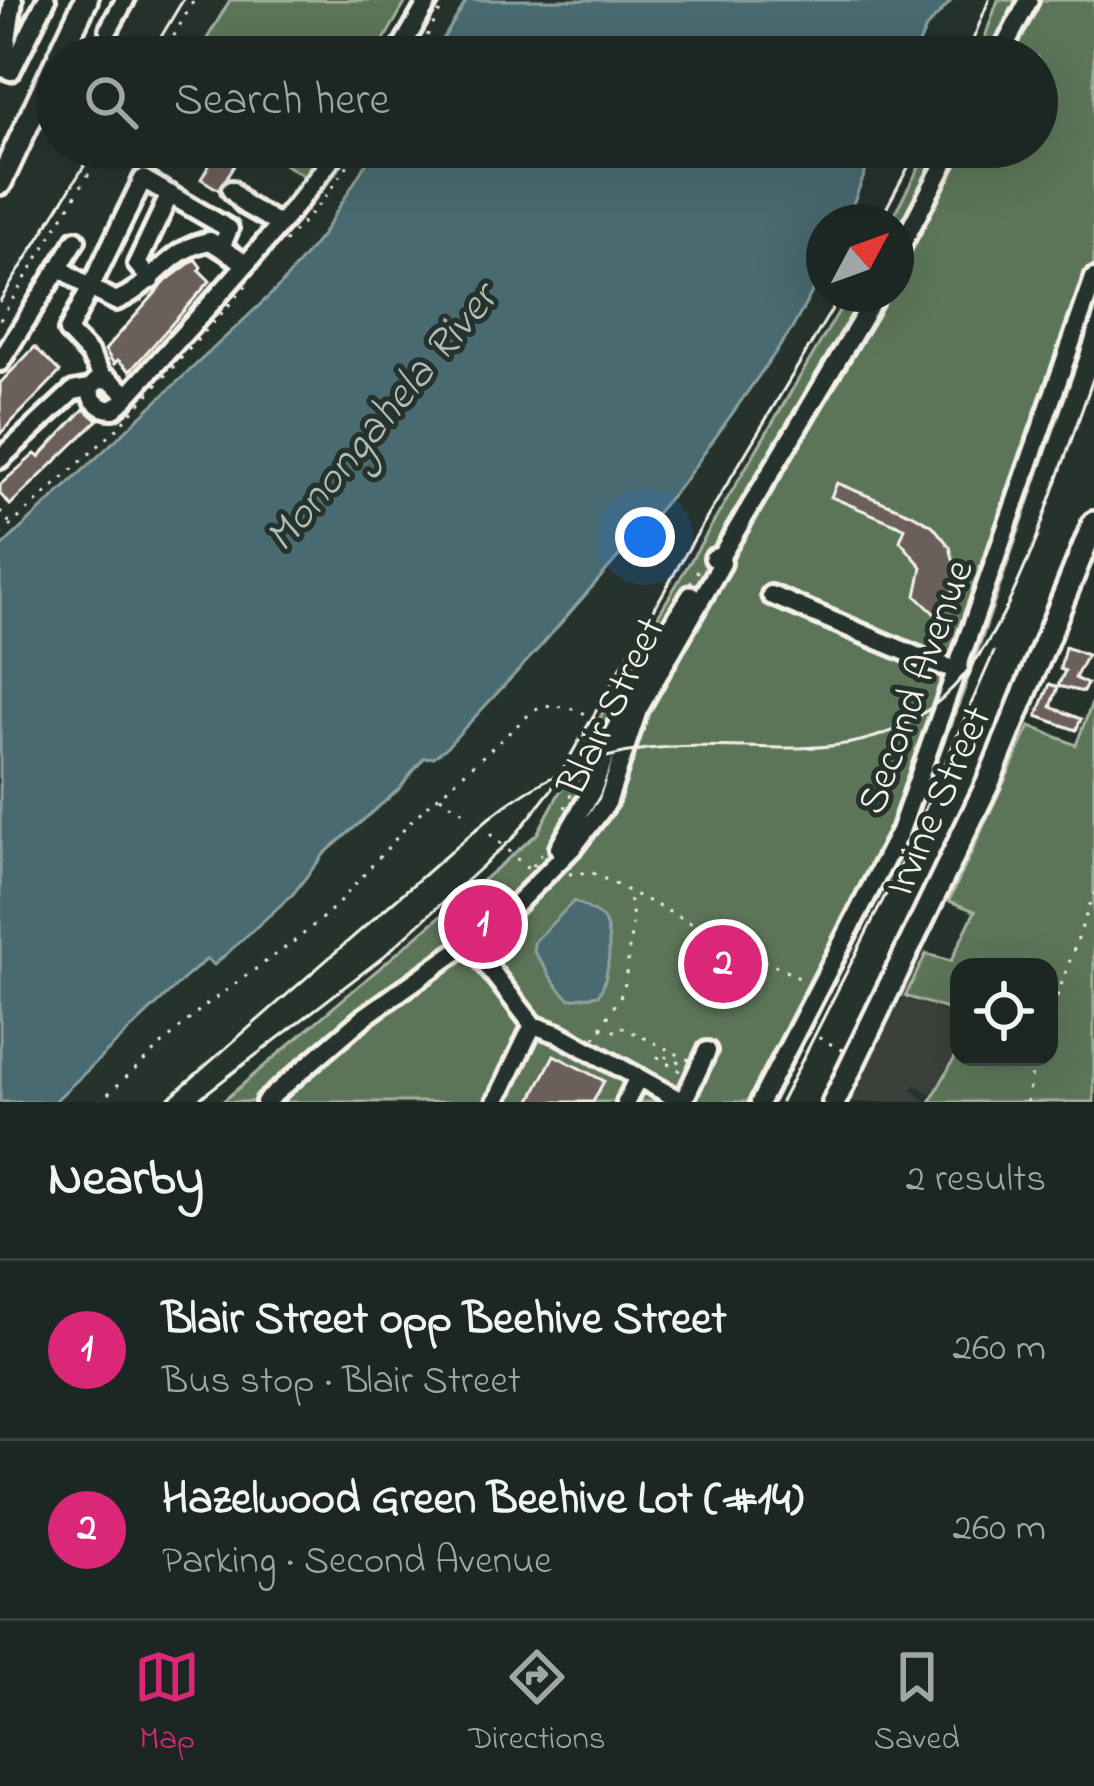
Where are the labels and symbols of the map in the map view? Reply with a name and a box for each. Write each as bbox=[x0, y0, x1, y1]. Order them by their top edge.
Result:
north arrow bbox=[806, 204, 914, 312]
water label: Monongahela River bbox=[250, 266, 519, 568]
your location bbox=[615, 507, 675, 567]
street label: Second Avenue bbox=[843, 552, 992, 823]
street label: Blair Street bbox=[543, 607, 683, 808]
street label: Irvine Street bbox=[871, 697, 1009, 907]
pin: 1 bbox=[444, 879, 522, 969]
pin: 2 bbox=[684, 919, 762, 1009]

